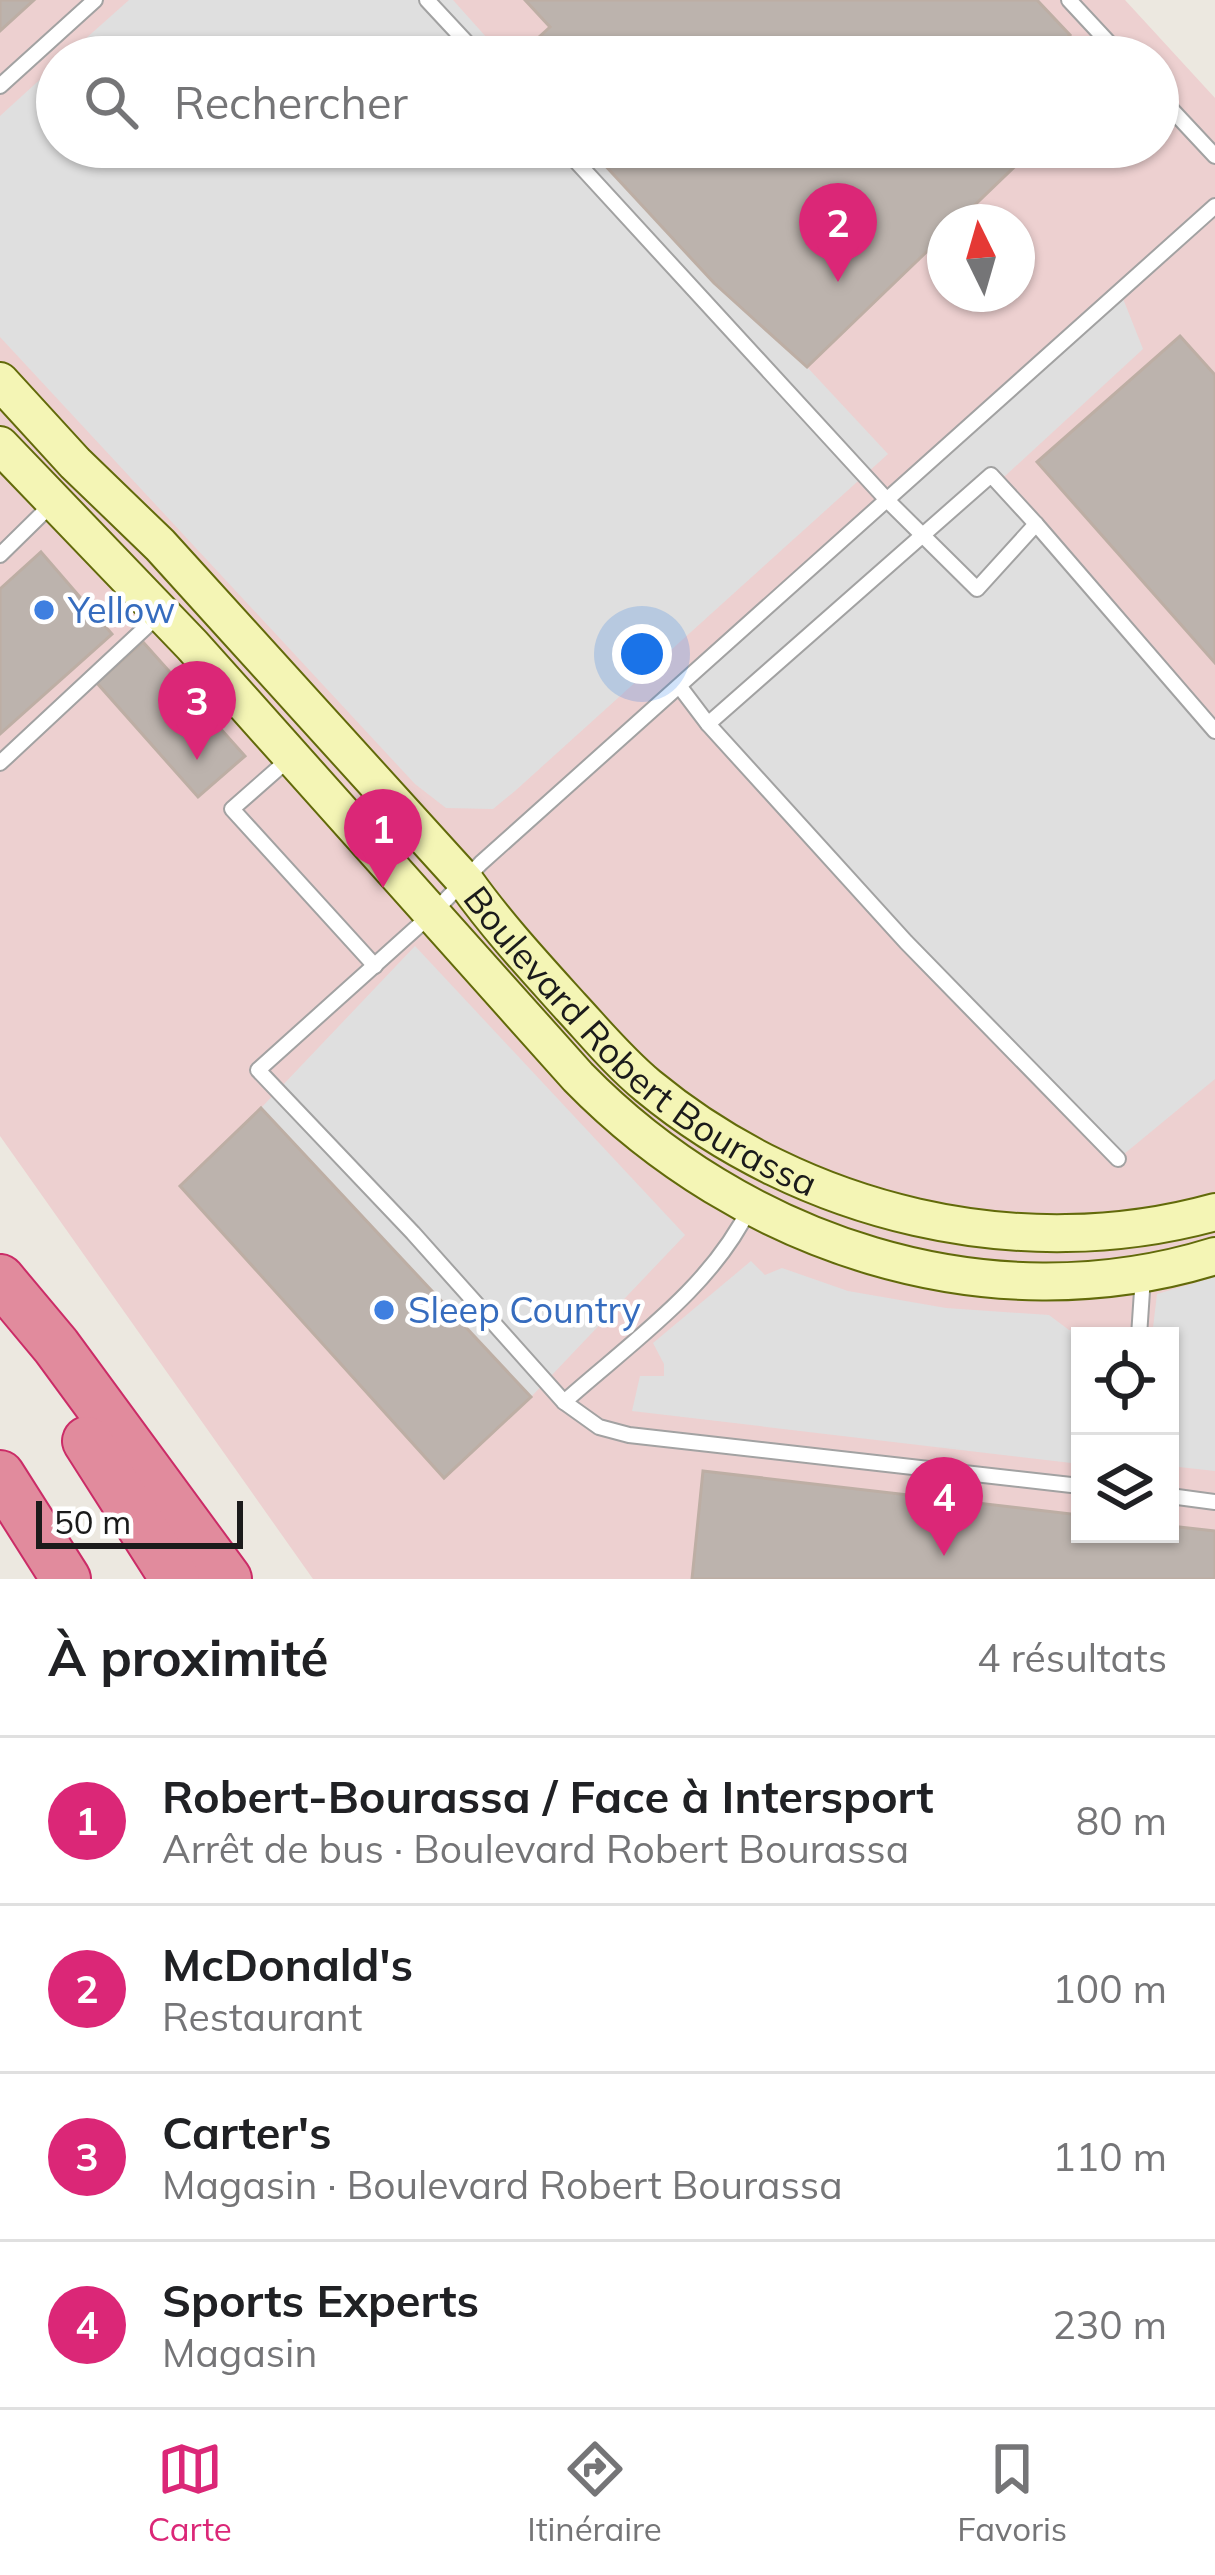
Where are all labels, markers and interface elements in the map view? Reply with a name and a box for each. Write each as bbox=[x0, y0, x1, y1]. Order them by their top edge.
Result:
search box bbox=[36, 36, 1179, 168]
icon: search bbox=[78, 69, 144, 135]
text: Rechercher bbox=[174, 74, 408, 130]
pin: 2 bbox=[799, 183, 877, 282]
north arrow bbox=[927, 204, 1035, 312]
place label: Yellow bbox=[67, 587, 175, 632]
marker: Yellow bbox=[31, 597, 57, 623]
your location bbox=[612, 624, 672, 684]
pin: 3 bbox=[158, 661, 236, 760]
pin: 1 bbox=[344, 789, 422, 888]
street label: Boulevard Robert Bourassa bbox=[454, 877, 824, 1206]
place label: Sleep Country bbox=[408, 1287, 641, 1332]
marker: Sleep Country bbox=[371, 1297, 397, 1323]
map controls bbox=[1071, 1327, 1179, 1543]
button: locate bbox=[1071, 1327, 1179, 1435]
button: layers bbox=[1071, 1435, 1179, 1543]
pin: 4 bbox=[905, 1457, 983, 1556]
scale bar bbox=[36, 1495, 243, 1548]
text: 50 m bbox=[54, 1501, 131, 1542]
text: À proximité bbox=[48, 1625, 329, 1689]
text: 4 résultats bbox=[977, 1633, 1167, 1682]
text: Robert-Bourassa / Face à Intersport bbox=[162, 1768, 934, 1824]
text: 1 bbox=[75, 1796, 99, 1845]
text: 80 m bbox=[1076, 1796, 1167, 1845]
text: Arrêt de bus · Boulevard Robert Bourassa bbox=[162, 1824, 909, 1873]
text: McDonald's bbox=[162, 1936, 413, 1992]
text: 2 bbox=[75, 1964, 99, 2013]
text: 100 m bbox=[1052, 1964, 1167, 2013]
text: Restaurant bbox=[162, 1992, 362, 2041]
text: Carter's bbox=[162, 2104, 332, 2160]
text: 3 bbox=[75, 2132, 99, 2181]
text: 110 m bbox=[1052, 2132, 1167, 2181]
text: Magasin · Boulevard Robert Bourassa bbox=[162, 2160, 843, 2209]
text: Sports Experts bbox=[162, 2272, 479, 2328]
text: 4 bbox=[75, 2300, 99, 2349]
text: 230 m bbox=[1052, 2300, 1167, 2349]
text: Magasin bbox=[162, 2328, 317, 2377]
tab: Carte bbox=[148, 2436, 232, 2549]
tab: Itinéraire bbox=[527, 2436, 662, 2549]
tab: Favoris bbox=[957, 2436, 1067, 2549]

